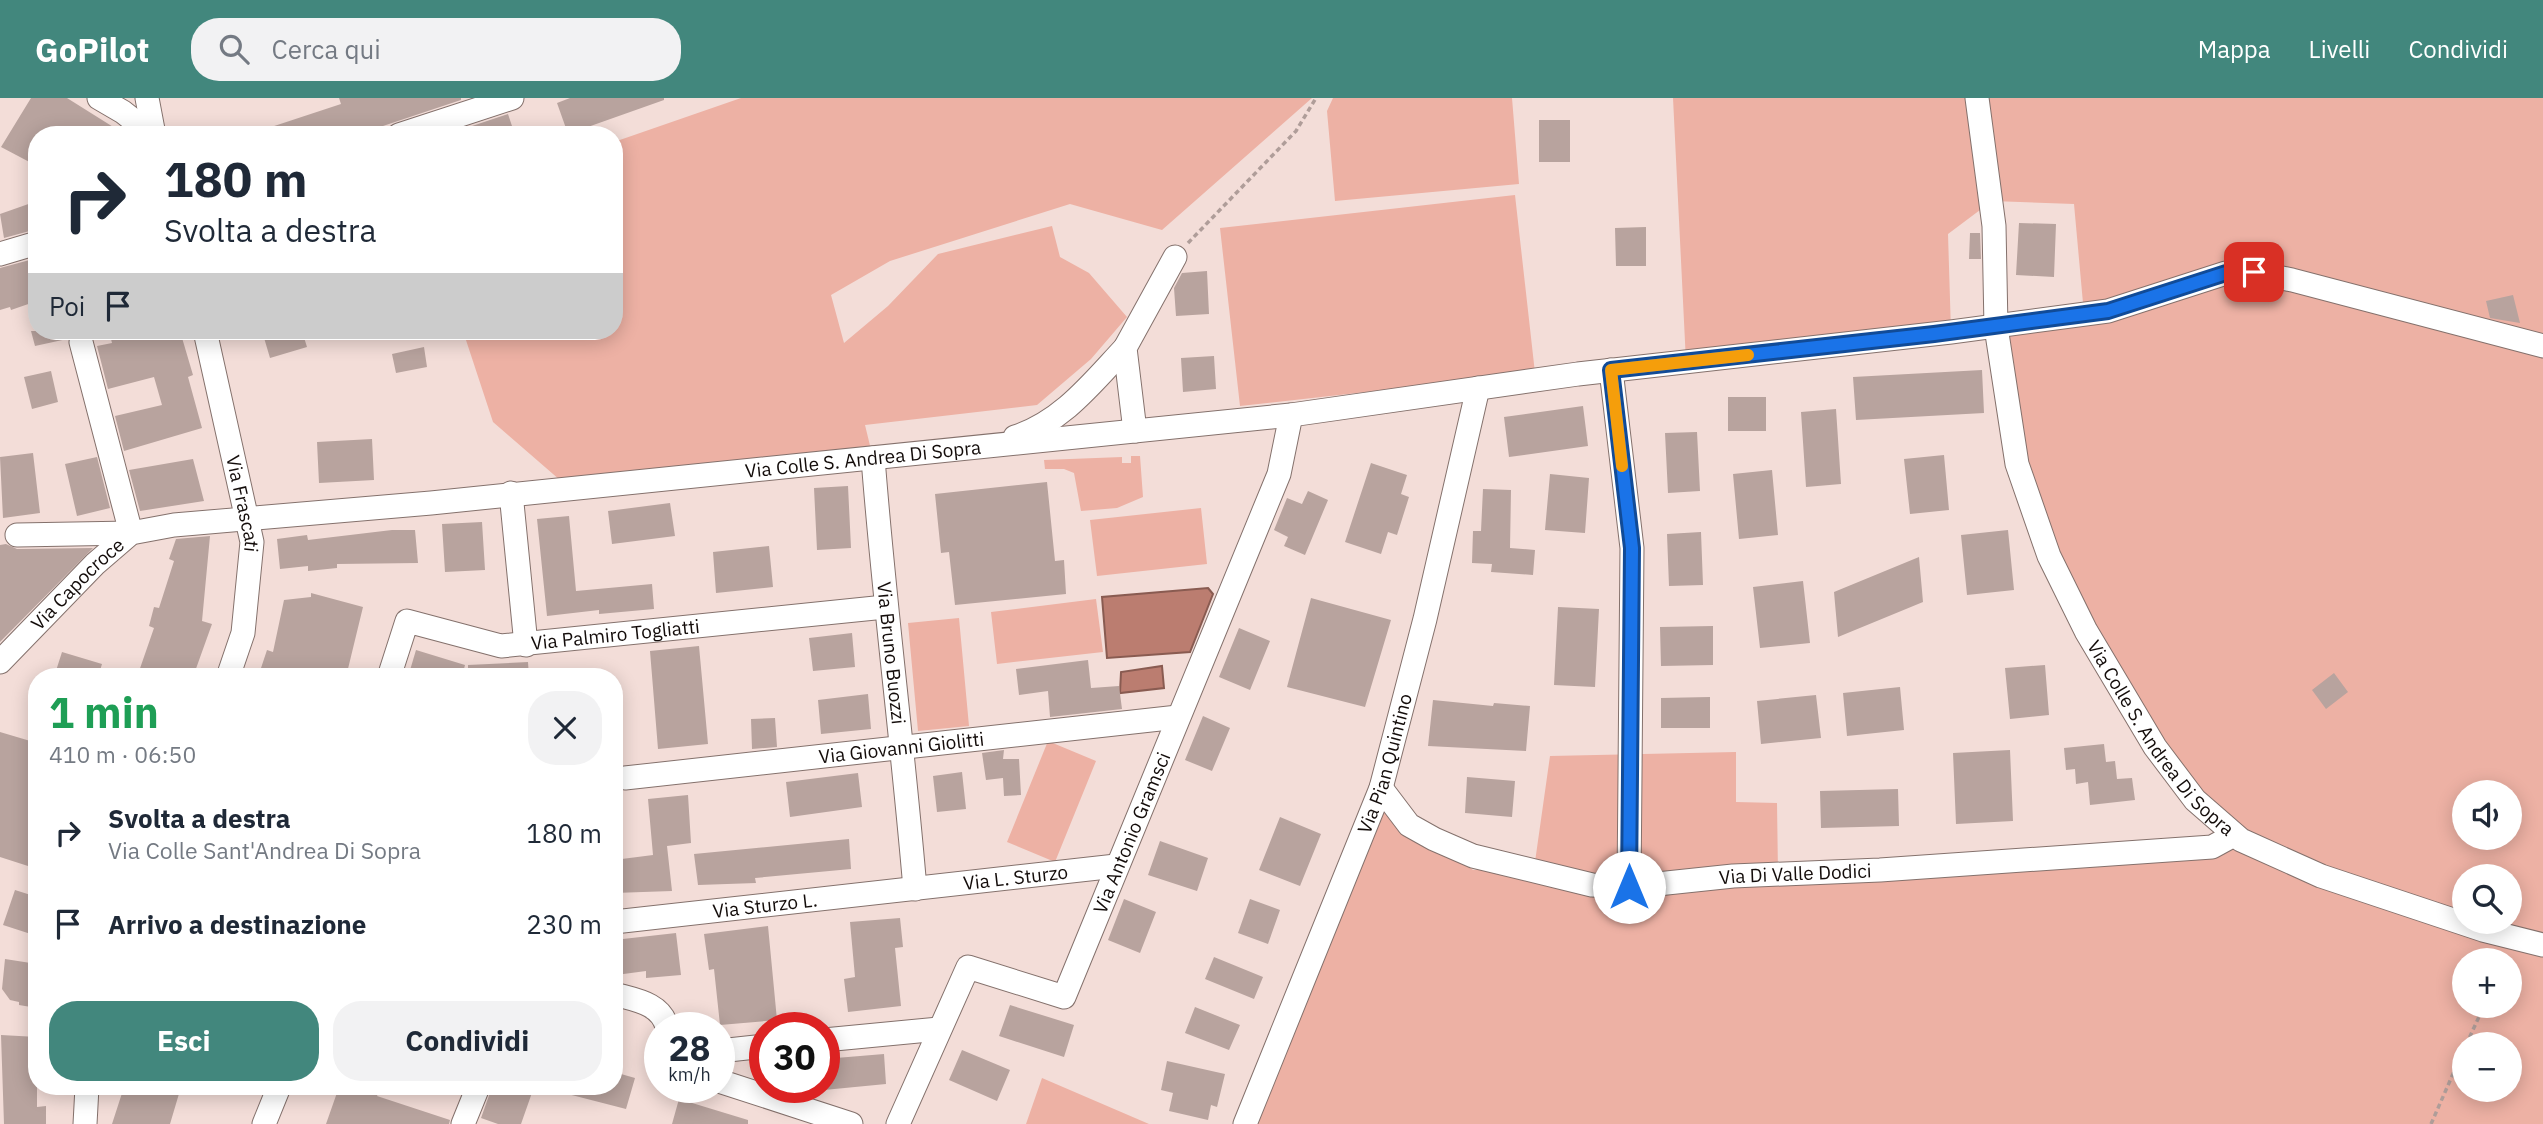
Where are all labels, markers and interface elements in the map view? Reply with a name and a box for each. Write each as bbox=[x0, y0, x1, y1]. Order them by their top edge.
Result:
search box bbox=[191, 18, 681, 81]
text: GoPilot bbox=[35, 28, 149, 71]
icon: search bbox=[215, 30, 253, 68]
text: Cerca qui bbox=[271, 32, 381, 66]
text: Mappa bbox=[2198, 33, 2271, 65]
text: Livelli bbox=[2309, 33, 2370, 65]
text: Condividi bbox=[2408, 33, 2508, 65]
text: 180 m bbox=[164, 147, 308, 210]
icon: right bbox=[49, 154, 140, 245]
text: Svolta a destra bbox=[164, 209, 376, 251]
pin bbox=[2224, 242, 2284, 302]
icon: arrive bbox=[2235, 253, 2273, 291]
icon: arrive bbox=[99, 287, 137, 325]
text: Poi bbox=[49, 289, 85, 323]
street label: Via Colle S. Andrea Di Sopra bbox=[744, 435, 982, 483]
street label: Via Frascati bbox=[221, 453, 264, 553]
street label: Via Capocroce bbox=[26, 533, 129, 635]
street label: Via Bruno Buozzi bbox=[872, 581, 911, 726]
street label: Via Palmiro Togliatti bbox=[530, 614, 701, 655]
street label: Via Colle S. Andrea Di Sopra bbox=[2082, 636, 2239, 841]
text: 1 min bbox=[49, 685, 159, 740]
button: close bbox=[528, 691, 602, 765]
street label: Via Pian Quintino bbox=[1352, 691, 1417, 837]
street label: Via Giovanni Giolitti bbox=[817, 726, 985, 769]
text: 410 m · 06:50 bbox=[49, 739, 196, 769]
street label: Via Antonio Gramsci bbox=[1088, 749, 1175, 917]
map controls bbox=[2452, 780, 2522, 1102]
button: sound bbox=[2452, 780, 2522, 850]
text: Svolta a destra bbox=[108, 801, 290, 835]
icon: right bbox=[49, 814, 87, 852]
text: 180 m bbox=[526, 816, 602, 850]
text: Via Colle Sant'Andrea Di Sopra bbox=[108, 835, 421, 865]
position arrow bbox=[1592, 850, 1666, 924]
street label: Via Di Valle Dodici bbox=[1718, 858, 1872, 889]
street label: Via L. Sturzo bbox=[962, 859, 1069, 895]
button: search bbox=[2452, 864, 2522, 934]
street label: Via Sturzo L. bbox=[711, 887, 819, 923]
icon: arrive bbox=[49, 905, 87, 943]
text: Arrivo a destinazione bbox=[108, 907, 366, 941]
text: 230 m bbox=[526, 907, 602, 941]
button: + bbox=[2452, 948, 2522, 1018]
button: Esci bbox=[49, 1001, 319, 1081]
button: Condividi bbox=[333, 1001, 602, 1081]
speed limit sign: 30 bbox=[749, 1012, 840, 1103]
text: 28 bbox=[668, 1025, 711, 1071]
button: − bbox=[2452, 1032, 2522, 1102]
text: km/h bbox=[668, 1063, 711, 1086]

